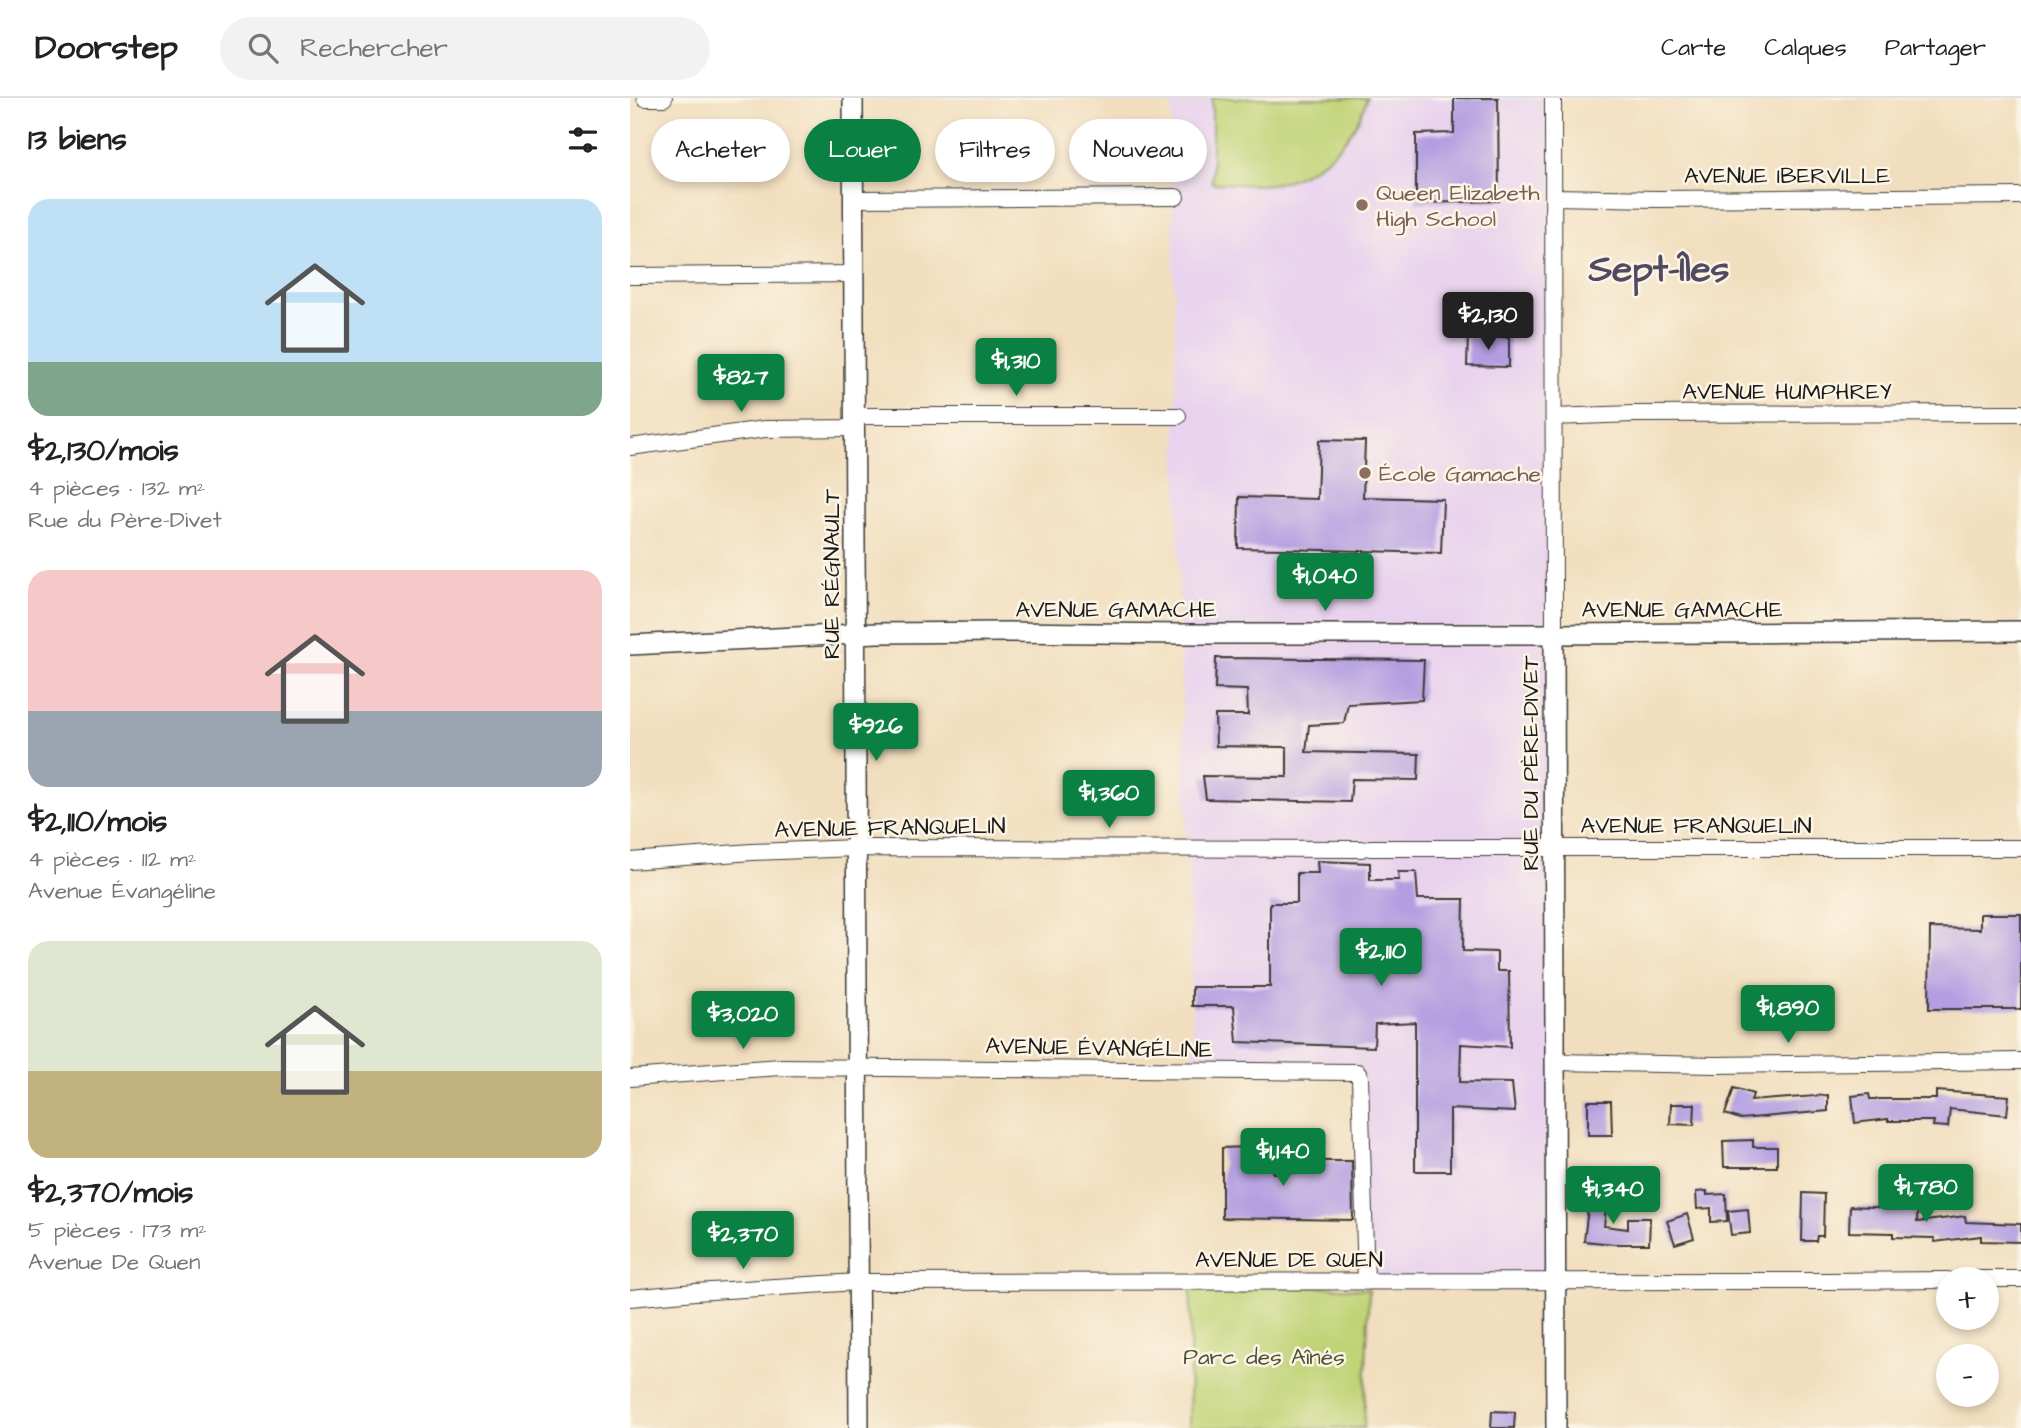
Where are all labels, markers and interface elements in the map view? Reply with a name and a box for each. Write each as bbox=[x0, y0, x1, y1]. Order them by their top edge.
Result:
search box bbox=[220, 17, 710, 80]
text: Doorstep bbox=[35, 25, 178, 71]
icon: search bbox=[244, 29, 282, 67]
text: Rechercher bbox=[300, 30, 448, 66]
text: Carte bbox=[1661, 31, 1726, 65]
text: Calques bbox=[1764, 31, 1847, 65]
text: Partager bbox=[1885, 31, 1986, 65]
text: 13 biens bbox=[28, 119, 127, 161]
chip: Acheter bbox=[651, 119, 790, 182]
chip: Louer bbox=[804, 119, 921, 182]
chip: Filtres bbox=[935, 119, 1055, 182]
chip: Nouveau bbox=[1069, 119, 1207, 182]
icon: filters bbox=[564, 121, 602, 159]
street label: AVENUE IBERVILLE bbox=[1684, 160, 1890, 192]
place label: Queen Elizabeth High School bbox=[1376, 177, 1540, 236]
marker: Queen Elizabeth High School bbox=[1354, 197, 1370, 213]
icon: home bbox=[252, 245, 378, 371]
district label: Sept-Îles bbox=[1588, 245, 1729, 297]
pin: $2,130 bbox=[1431, 292, 1545, 352]
text: $2,130 bbox=[1458, 299, 1518, 331]
pin: $1,310 bbox=[959, 338, 1073, 398]
text: $1,310 bbox=[992, 345, 1041, 377]
pin: $827 bbox=[700, 354, 782, 414]
text: $827 bbox=[713, 361, 769, 393]
street label: AVENUE HUMPHREY bbox=[1682, 376, 1892, 408]
text: $2,130/mois bbox=[28, 430, 179, 472]
place label: École Gamache bbox=[1379, 458, 1541, 490]
marker: École Gamache bbox=[1357, 465, 1373, 481]
text: 4 pièces · 132 m² bbox=[28, 472, 205, 504]
street label: RUE RÉGNAULT bbox=[816, 488, 848, 659]
text: Rue du Père-Divet bbox=[28, 504, 222, 536]
pin: $1,040 bbox=[1268, 554, 1382, 613]
text: $1,040 bbox=[1293, 560, 1357, 592]
street label: AVENUE GAMACHE bbox=[1015, 594, 1217, 626]
street label: AVENUE GAMACHE bbox=[1581, 594, 1783, 626]
icon: home bbox=[252, 616, 378, 742]
street label: RUE DU PÈRE-DIVET bbox=[1515, 655, 1547, 871]
pin: $926 bbox=[835, 704, 917, 763]
text: $926 bbox=[849, 710, 903, 742]
pin: $1,360 bbox=[1052, 770, 1166, 830]
text: $1,360 bbox=[1079, 777, 1139, 809]
text: $2,110/mois bbox=[28, 801, 167, 843]
street label: AVENUE FRANQUELIN bbox=[774, 810, 1006, 846]
street label: AVENUE FRANQUELIN bbox=[1580, 810, 1812, 842]
text: 4 pièces · 112 m² bbox=[28, 843, 197, 875]
text: Avenue Évangéline bbox=[28, 875, 216, 907]
pin: $2,110 bbox=[1324, 928, 1438, 988]
text: $2,110 bbox=[1356, 935, 1406, 967]
pin: $1,890 bbox=[1731, 986, 1845, 1045]
icon: home bbox=[252, 987, 378, 1113]
pin: $3,020 bbox=[686, 992, 800, 1051]
text: $1,890 bbox=[1757, 992, 1819, 1024]
text: $3,020 bbox=[708, 998, 778, 1030]
street label: AVENUE ÉVANGÉLINE bbox=[985, 1030, 1213, 1066]
pin: $1,140 bbox=[1226, 1128, 1340, 1188]
text: $1,140 bbox=[1257, 1135, 1309, 1167]
pin: $1,780 bbox=[1869, 1164, 1983, 1224]
pin: $1,340 bbox=[1556, 1166, 1670, 1226]
text: $1,780 bbox=[1894, 1171, 1958, 1203]
text: $2,370/mois bbox=[28, 1172, 193, 1214]
text: $1,340 bbox=[1582, 1173, 1644, 1205]
pin: $2,370 bbox=[686, 1212, 800, 1271]
text: 5 pièces · 173 m² bbox=[28, 1214, 207, 1246]
text: $2,370 bbox=[708, 1218, 778, 1250]
street label: AVENUE DE QUEN bbox=[1195, 1244, 1383, 1276]
text: Avenue De Quen bbox=[28, 1246, 201, 1278]
map controls bbox=[1936, 1267, 1999, 1407]
button: + bbox=[1936, 1267, 1999, 1330]
park label: Parc des Aînés bbox=[1183, 1341, 1345, 1373]
button: − bbox=[1936, 1344, 1999, 1407]

